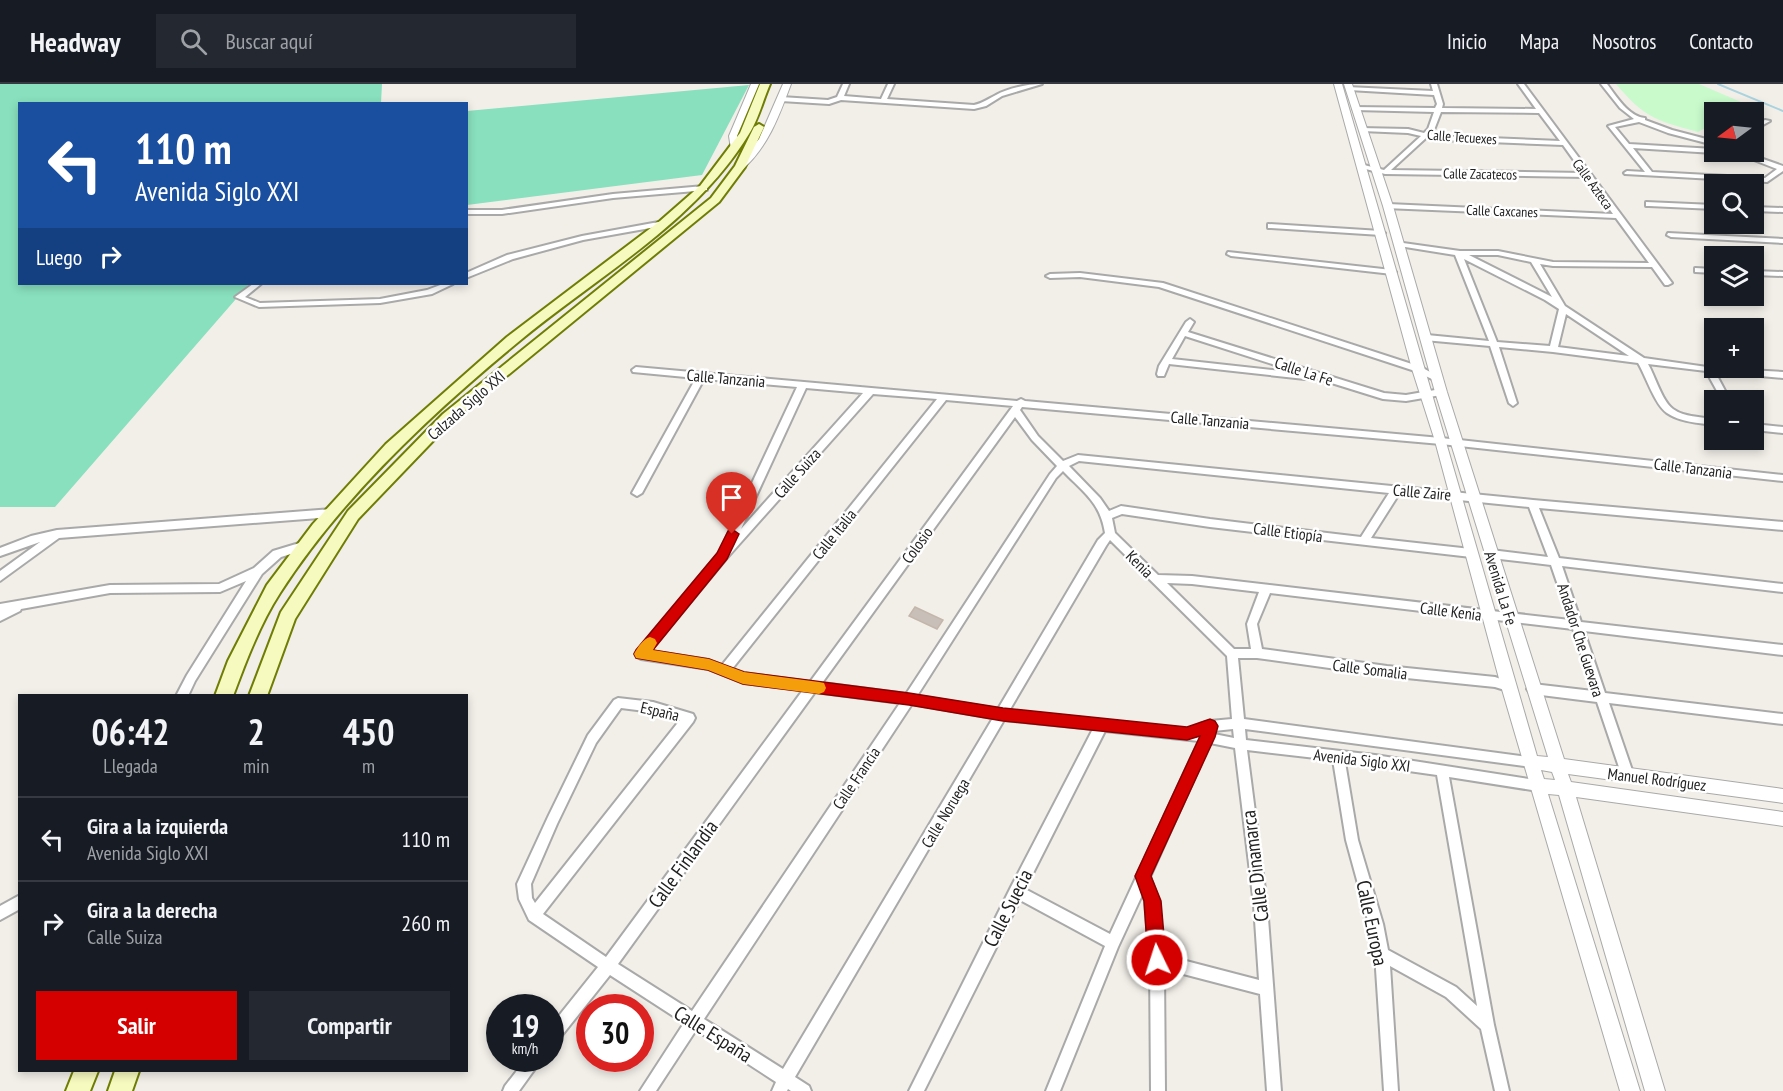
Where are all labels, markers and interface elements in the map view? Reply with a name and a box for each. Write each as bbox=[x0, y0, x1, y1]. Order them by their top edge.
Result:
search box bbox=[156, 14, 576, 68]
text: Headway bbox=[30, 23, 120, 60]
icon: search bbox=[177, 25, 210, 58]
text: Buscar aquí bbox=[225, 27, 313, 55]
text: Inicio bbox=[1447, 28, 1487, 55]
text: Mapa bbox=[1520, 28, 1559, 55]
text: Nosotros bbox=[1592, 28, 1656, 55]
text: Contacto bbox=[1689, 28, 1753, 55]
north arrow bbox=[1704, 102, 1764, 162]
map controls bbox=[1704, 102, 1764, 450]
text: 110 m bbox=[135, 121, 232, 176]
icon: left bbox=[36, 126, 114, 204]
street label: Calle Tecuexes bbox=[1427, 126, 1498, 148]
street label: Calle Azteca bbox=[1569, 155, 1617, 213]
street label: Calle Zacatecos bbox=[1443, 164, 1517, 184]
text: Avenida Siglo XXI bbox=[135, 174, 299, 208]
button: search bbox=[1704, 174, 1764, 234]
street label: Calle Caxcanes bbox=[1466, 201, 1538, 221]
icon: right bbox=[94, 240, 127, 273]
text: Luego bbox=[36, 243, 82, 271]
button: layers bbox=[1704, 246, 1764, 306]
button: + bbox=[1704, 318, 1764, 378]
street label: Calle La Fe bbox=[1272, 352, 1336, 390]
street label: Calle Tanzania bbox=[686, 365, 766, 391]
street label: Calzada Siglo XXI bbox=[423, 366, 509, 444]
button: − bbox=[1704, 390, 1764, 450]
street label: Calle Tanzania bbox=[1170, 407, 1250, 433]
street label: Calle Suiza bbox=[769, 444, 825, 502]
street label: Calle Tanzania bbox=[1653, 453, 1733, 483]
pin bbox=[706, 472, 757, 534]
street label: Calle Zaire bbox=[1392, 479, 1452, 505]
icon: arrive bbox=[715, 481, 748, 514]
street label: Calle Italia bbox=[808, 505, 860, 563]
street label: Calle Etiopía bbox=[1252, 518, 1324, 546]
street label: Colosio bbox=[897, 523, 937, 567]
street label: Kenia bbox=[1122, 546, 1158, 582]
street label: Avenida La Fe bbox=[1480, 548, 1522, 628]
street label: Andador Che Guevara bbox=[1553, 581, 1609, 699]
street label: Calle Kenia bbox=[1419, 597, 1483, 625]
street label: Calle Somalia bbox=[1331, 654, 1409, 684]
street label: España bbox=[639, 697, 681, 725]
text: 06:42 bbox=[92, 708, 169, 755]
text: 2 bbox=[247, 708, 265, 755]
text: 450 bbox=[343, 708, 394, 755]
street label: Calle Francia bbox=[828, 743, 884, 813]
street label: Avenida Siglo XXI bbox=[1312, 744, 1412, 776]
text: Llegada bbox=[103, 753, 158, 779]
text: min bbox=[243, 753, 269, 779]
text: m bbox=[362, 753, 375, 779]
street label: Manuel Rodríguez bbox=[1607, 763, 1708, 795]
street label: Calle Noruega bbox=[916, 775, 974, 851]
street label: Calle Dinamarca bbox=[1235, 809, 1275, 923]
text: Gira a la izquierda bbox=[87, 812, 228, 840]
street label: Calle Finlandia bbox=[642, 815, 724, 913]
icon: left bbox=[36, 823, 69, 856]
text: 110 m bbox=[401, 825, 450, 853]
text: Avenida Siglo XXI bbox=[87, 840, 209, 866]
street label: Calle Suecia bbox=[977, 865, 1039, 951]
street label: Calle Europa bbox=[1350, 878, 1394, 968]
text: Gira a la derecha bbox=[87, 896, 217, 924]
icon: right bbox=[36, 907, 69, 940]
text: 260 m bbox=[401, 909, 450, 937]
text: Calle Suiza bbox=[87, 924, 163, 950]
position arrow bbox=[1125, 928, 1189, 992]
button: Salir bbox=[36, 991, 237, 1060]
button: Compartir bbox=[249, 991, 450, 1060]
speed limit sign: 30 bbox=[576, 994, 654, 1072]
street label: Calle España bbox=[669, 1000, 757, 1068]
text: 19 bbox=[511, 1006, 539, 1045]
text: km/h bbox=[512, 1039, 538, 1058]

